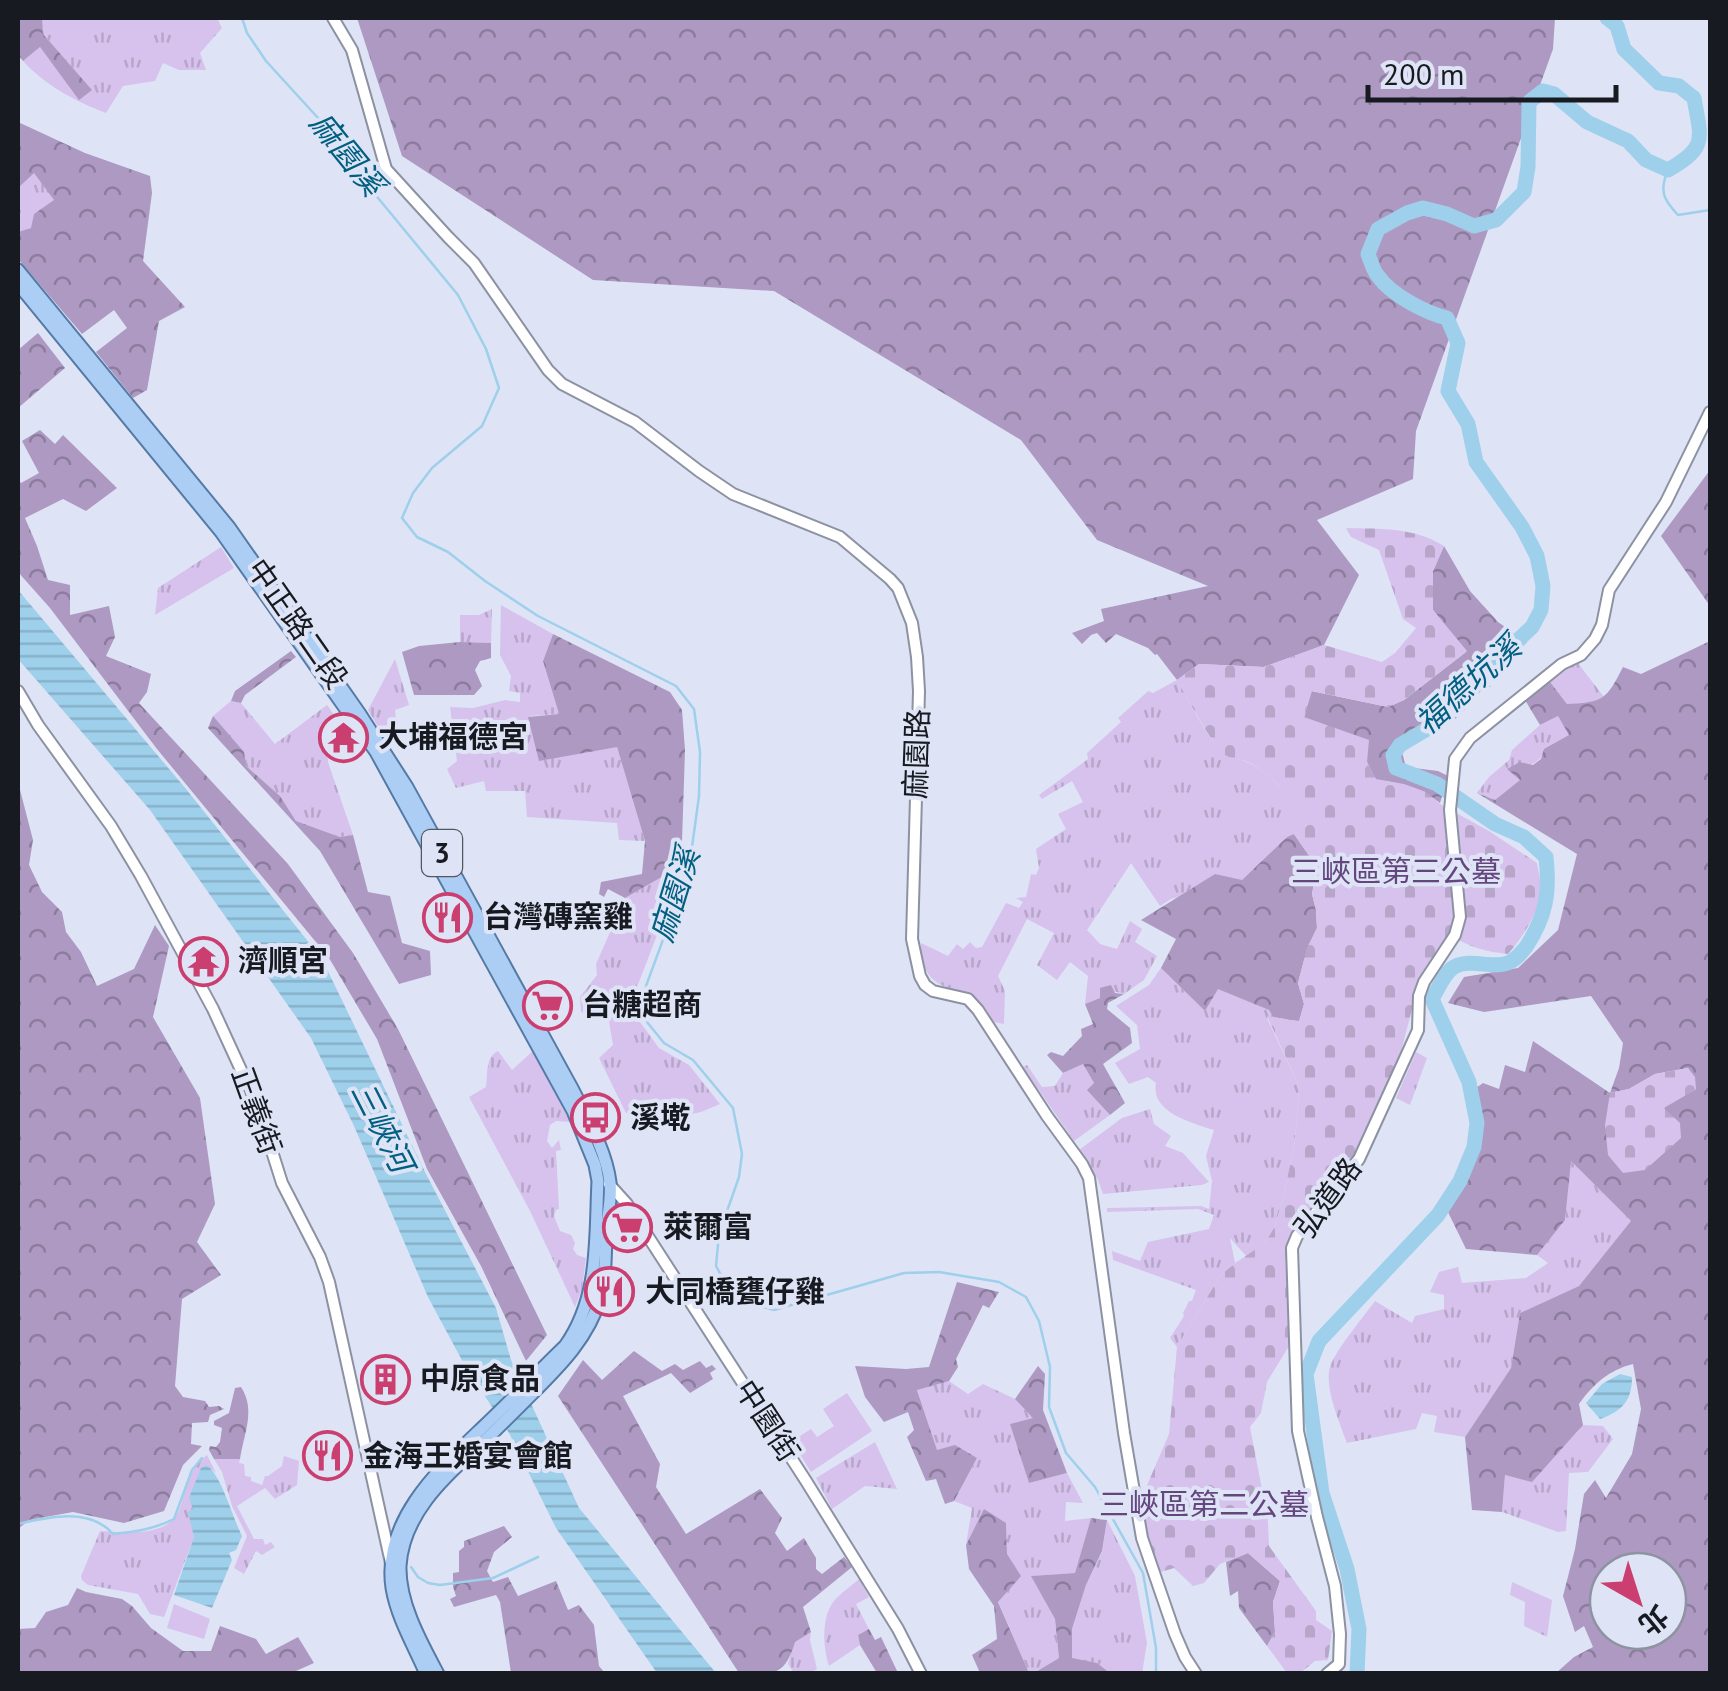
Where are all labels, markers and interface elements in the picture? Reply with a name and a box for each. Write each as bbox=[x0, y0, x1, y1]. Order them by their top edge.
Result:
scale bar bbox=[1368, 40, 1616, 102]
text: 200 m bbox=[1383, 54, 1464, 93]
water label: 麻園溪 bbox=[301, 103, 397, 207]
street label: 中正路二段 bbox=[239, 551, 357, 696]
water label: 福德坑溪 bbox=[1406, 623, 1532, 743]
street label: 麻園路 bbox=[894, 708, 937, 800]
temple icon: 大埔福德宮 bbox=[317, 711, 369, 763]
place label: 大埔福德宮 bbox=[378, 716, 528, 755]
road number: 3 bbox=[422, 830, 462, 876]
water label: 麻園溪 bbox=[640, 839, 709, 947]
park label: 三峽區第三公墓 bbox=[1291, 851, 1501, 890]
restaurant icon: 台灣磚窯雞 bbox=[422, 891, 474, 943]
place label: 台灣磚窯雞 bbox=[483, 896, 633, 935]
temple icon: 濟順宮 bbox=[177, 935, 229, 987]
place label: 濟順宮 bbox=[238, 940, 328, 979]
supermarket icon: 台糖超商 bbox=[521, 979, 573, 1031]
place label: 台糖超商 bbox=[582, 984, 702, 1023]
street label: 正義街 bbox=[224, 1062, 291, 1159]
water label: 三峽河 bbox=[342, 1074, 426, 1184]
bus stop icon: 溪墘 bbox=[569, 1092, 621, 1144]
place label: 溪墘 bbox=[630, 1097, 690, 1136]
street label: 弘道路 bbox=[1285, 1149, 1369, 1245]
supermarket icon: 萊爾富 bbox=[602, 1201, 654, 1253]
place label: 萊爾富 bbox=[663, 1206, 753, 1245]
restaurant icon: 大同橋甕仔雞 bbox=[584, 1266, 636, 1318]
place label: 大同橋甕仔雞 bbox=[645, 1271, 825, 1310]
building icon: 中原食品 bbox=[359, 1353, 411, 1405]
place label: 中原食品 bbox=[420, 1358, 540, 1397]
street label: 中園街 bbox=[727, 1372, 809, 1469]
restaurant icon: 金海王婚宴會館 bbox=[302, 1430, 354, 1482]
place label: 金海王婚宴會館 bbox=[363, 1435, 573, 1474]
park label: 三峽區第二公墓 bbox=[1099, 1484, 1309, 1523]
north arrow bbox=[1588, 1551, 1688, 1651]
text: 北 bbox=[1632, 1598, 1677, 1644]

